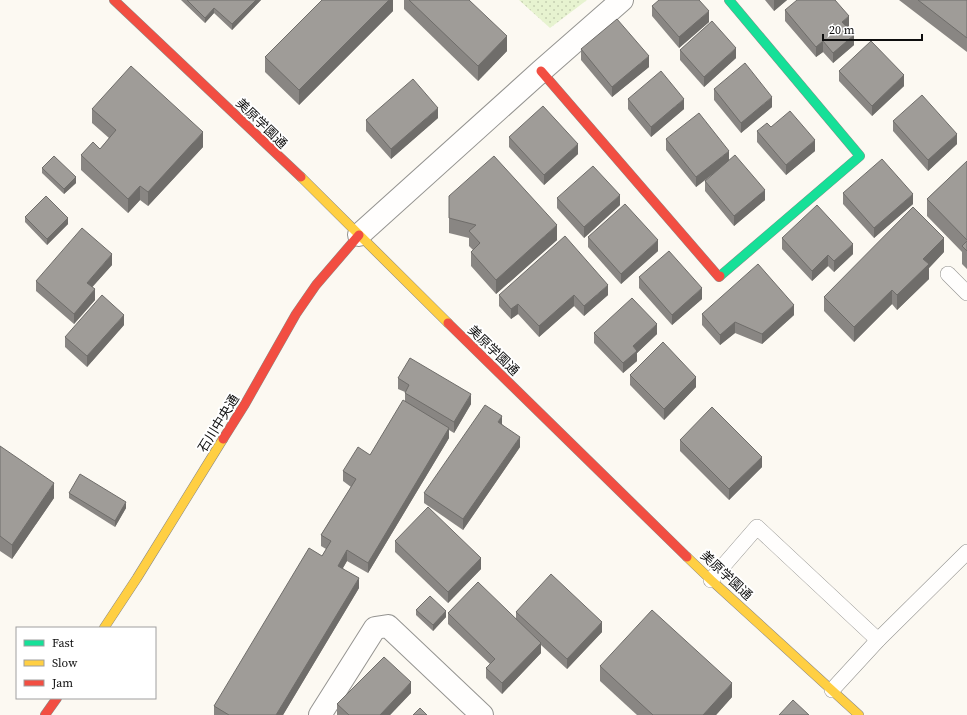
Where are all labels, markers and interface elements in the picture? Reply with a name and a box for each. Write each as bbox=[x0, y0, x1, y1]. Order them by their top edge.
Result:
scale bar bbox=[823, 16, 922, 42]
text: 20 m bbox=[829, 22, 855, 38]
street label: 美原学園通 bbox=[232, 95, 291, 152]
street label: 美原学園通 bbox=[464, 322, 523, 379]
street label: 石川中央通 bbox=[194, 391, 243, 455]
street label: 美原学園通 bbox=[697, 547, 756, 604]
legend bbox=[16, 627, 156, 699]
text: Fast bbox=[52, 635, 74, 651]
text: Slow bbox=[52, 655, 78, 671]
text: Jam bbox=[51, 675, 73, 691]

